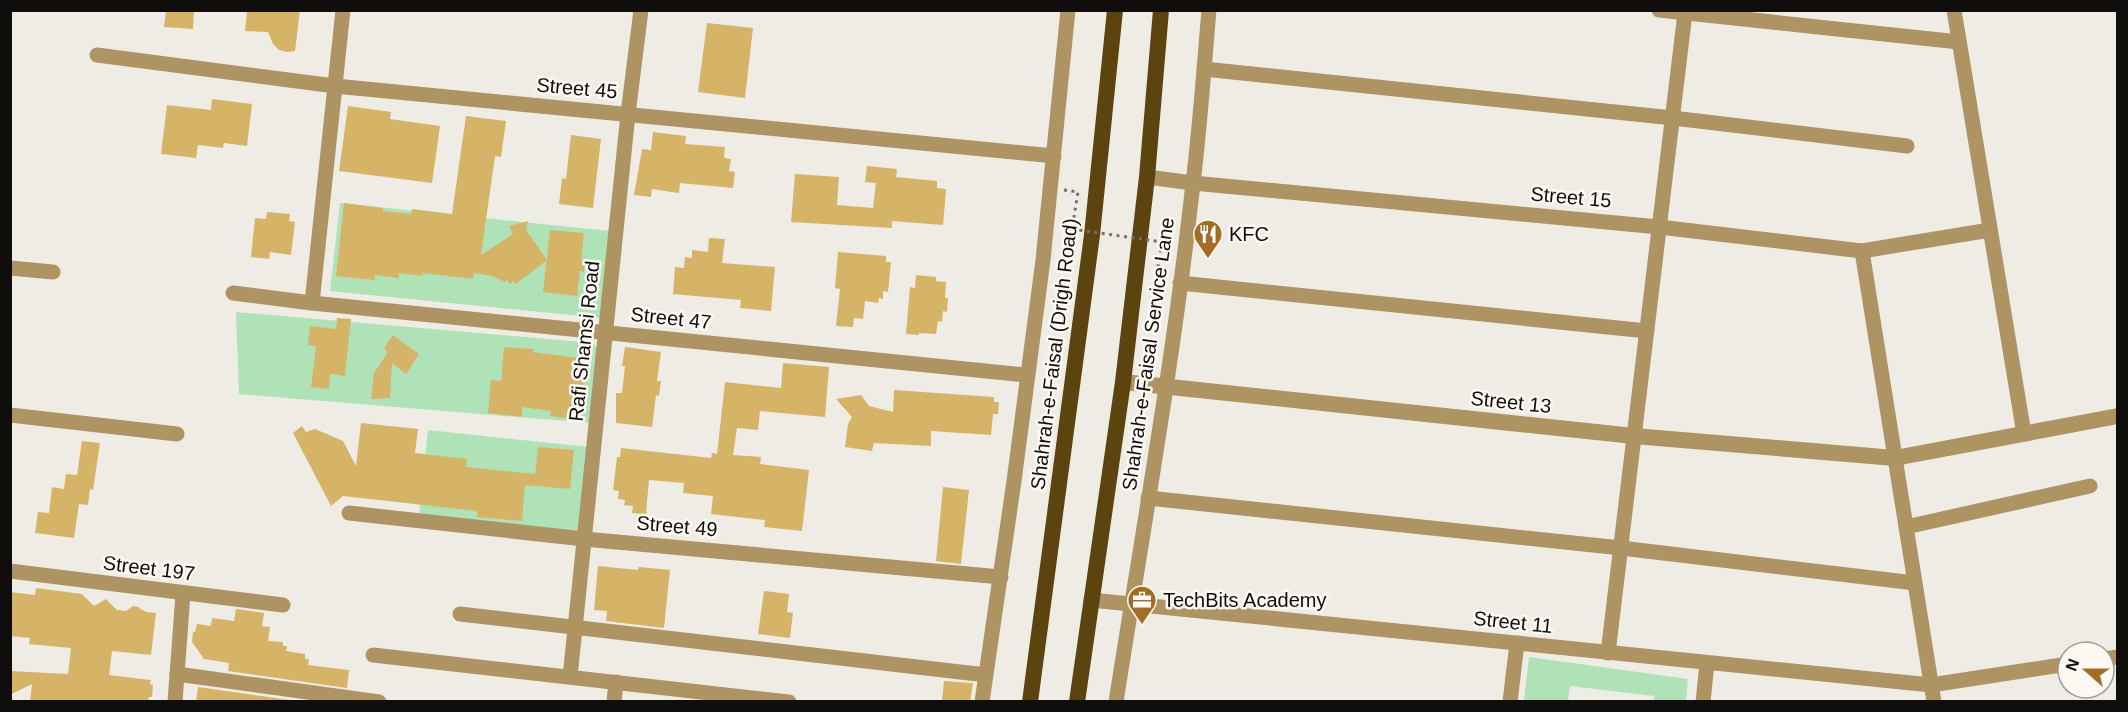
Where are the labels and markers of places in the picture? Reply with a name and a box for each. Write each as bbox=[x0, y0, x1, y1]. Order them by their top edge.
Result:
restaurant icon: KFC bbox=[1192, 218, 1224, 260]
place label: KFC bbox=[1229, 223, 1269, 245]
office icon: TechBits Academy bbox=[1126, 584, 1158, 626]
place label: TechBits Academy bbox=[1163, 589, 1326, 611]

